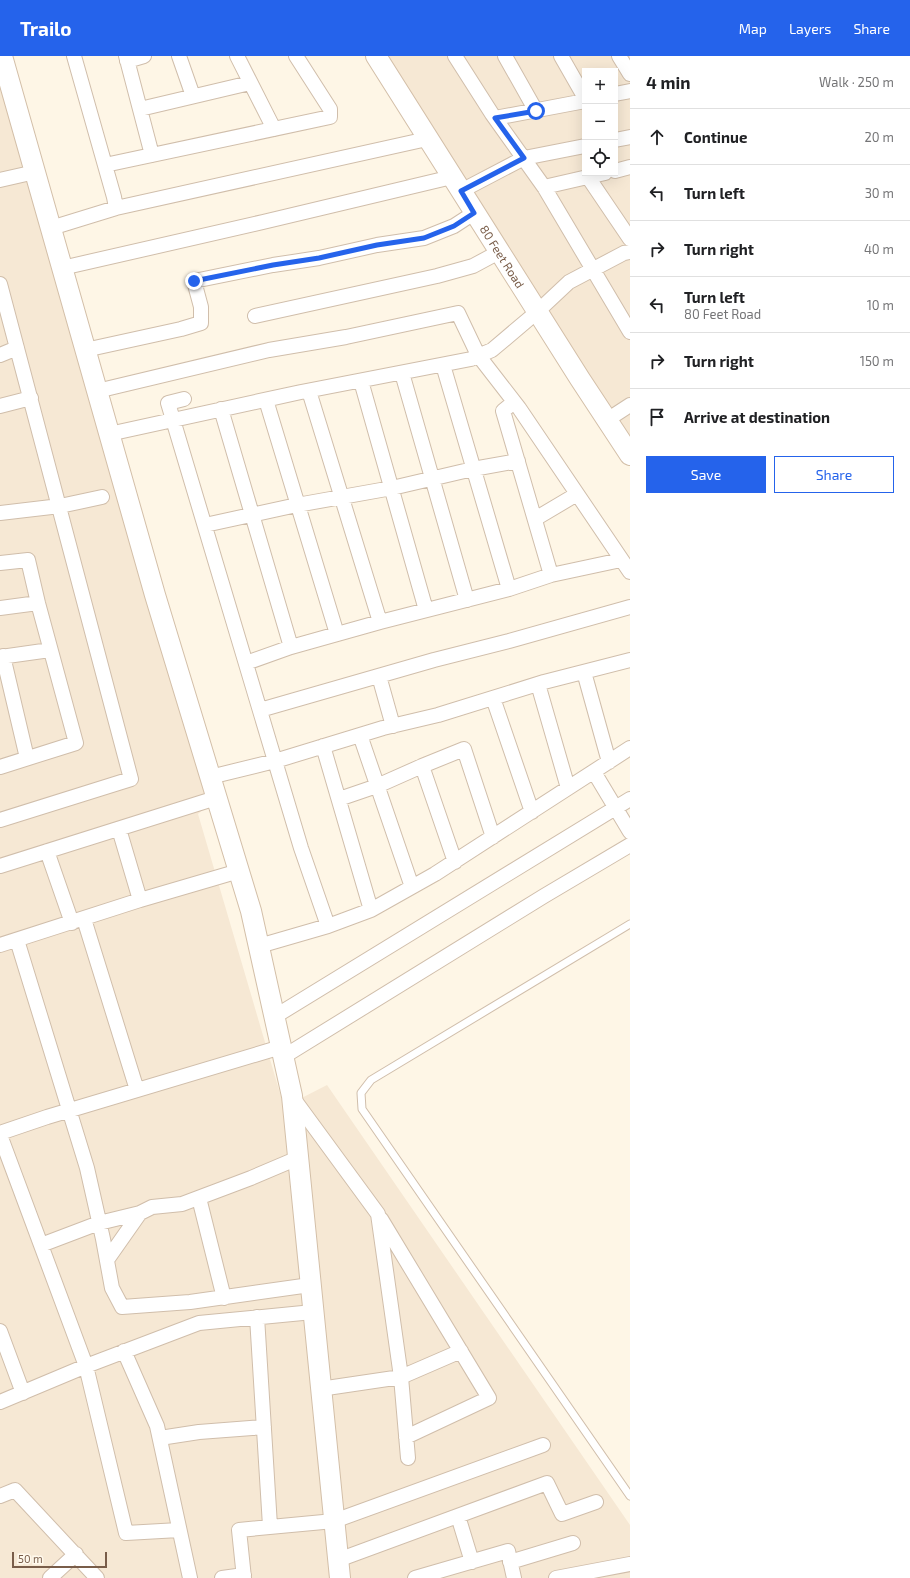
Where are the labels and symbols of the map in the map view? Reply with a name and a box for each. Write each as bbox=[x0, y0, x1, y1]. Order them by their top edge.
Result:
route start bbox=[527, 102, 545, 120]
street label: 80 Feet Road bbox=[478, 222, 528, 290]
route end bbox=[185, 272, 203, 290]
scale bar bbox=[12, 1550, 107, 1569]

